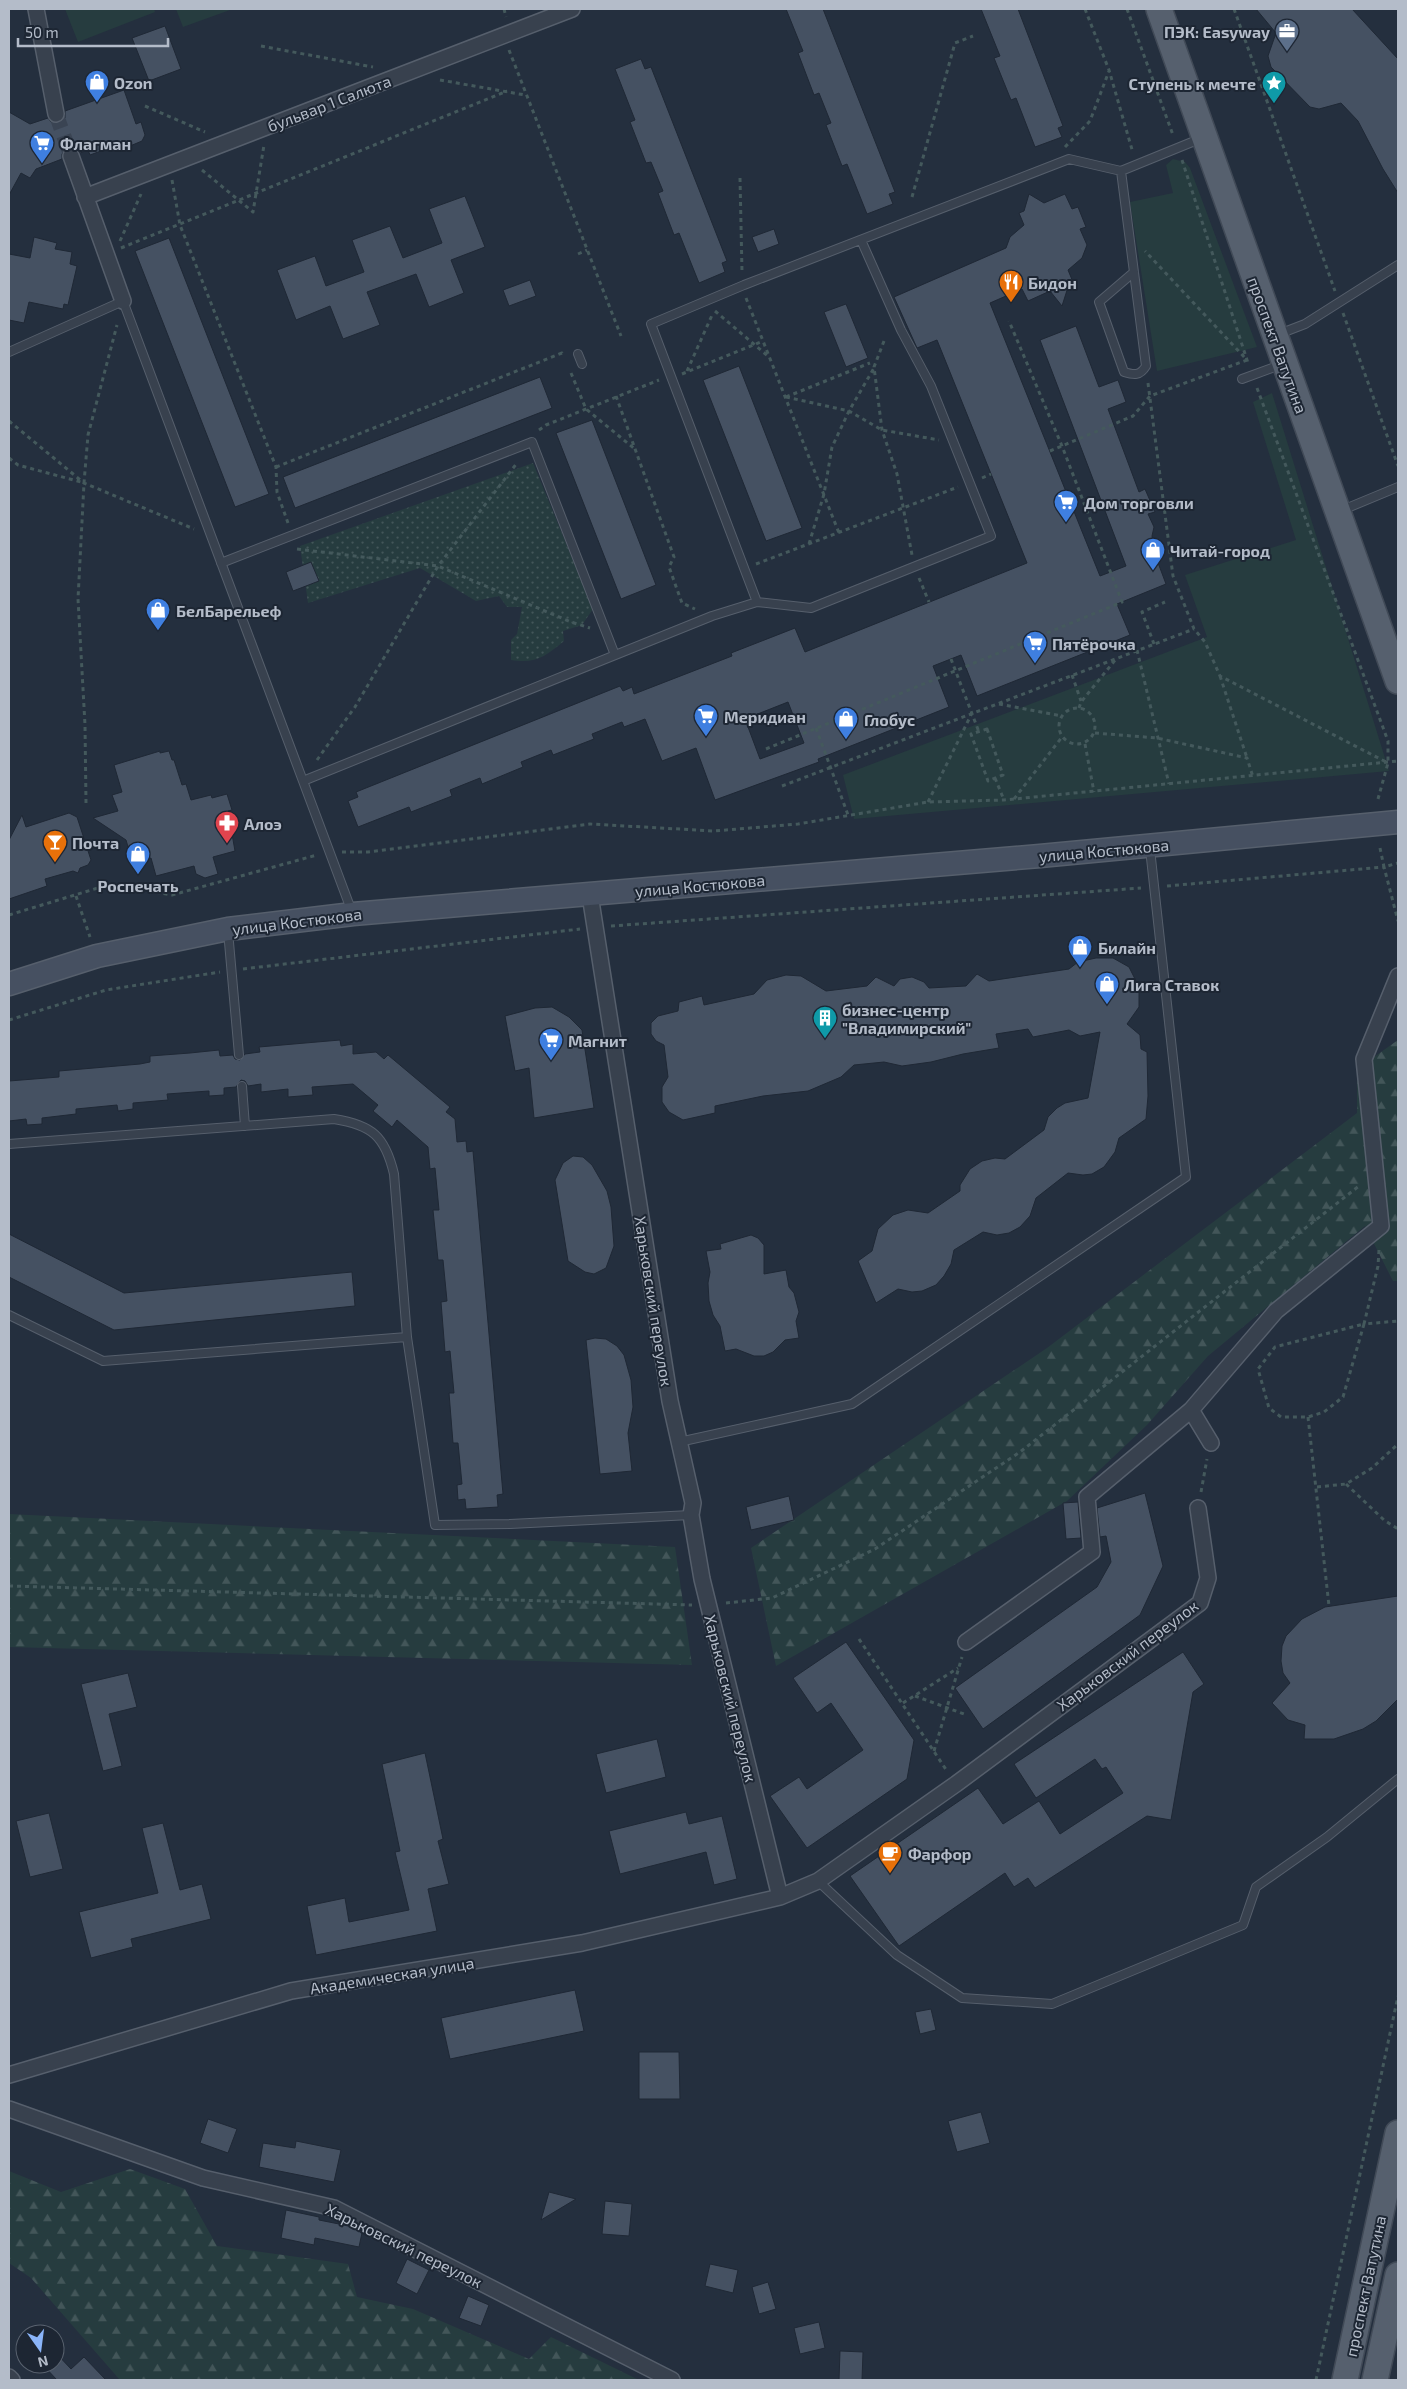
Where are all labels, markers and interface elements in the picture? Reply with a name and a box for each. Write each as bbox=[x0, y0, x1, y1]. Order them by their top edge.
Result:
scale bar bbox=[18, 15, 168, 47]
office icon: ПЭК: Easyway bbox=[1274, 18, 1300, 52]
place label: ПЭК: Easyway bbox=[1164, 22, 1270, 42]
text: 50 m bbox=[25, 23, 59, 41]
shop icon: Ozon bbox=[84, 69, 110, 103]
place icon: Ступень к мечте bbox=[1261, 70, 1287, 104]
street label: бульвар 1 Салюта bbox=[264, 71, 394, 136]
place label: Ozon bbox=[114, 73, 152, 92]
place label: Ступень к мечте bbox=[1129, 74, 1256, 93]
supermarket icon: Флагман bbox=[29, 130, 55, 164]
place label: Флагман bbox=[60, 134, 131, 153]
restaurant icon: Бидон bbox=[998, 269, 1024, 303]
place label: Бидон bbox=[1028, 273, 1077, 292]
street label: проспект Ватутина bbox=[1244, 274, 1312, 416]
supermarket icon: Дом торговли bbox=[1053, 489, 1079, 523]
place label: Дом торговли bbox=[1084, 493, 1194, 512]
shop icon: Читай-город bbox=[1140, 537, 1166, 571]
place label: Читай-город bbox=[1170, 541, 1270, 560]
shop icon: БелБарельеф bbox=[145, 597, 171, 631]
place label: БелБарельеф bbox=[176, 601, 281, 620]
supermarket icon: Пятёрочка bbox=[1022, 630, 1048, 664]
place label: Пятёрочка bbox=[1052, 634, 1136, 653]
supermarket icon: Меридиан bbox=[693, 703, 719, 737]
shop icon: Глобус bbox=[833, 706, 859, 740]
place label: Меридиан bbox=[724, 707, 806, 726]
place label: Глобус bbox=[864, 710, 915, 729]
pharmacy icon: Алоэ bbox=[214, 810, 240, 844]
place label: Алоэ bbox=[244, 814, 282, 833]
bar icon: Почта bbox=[42, 829, 68, 863]
place label: Почта bbox=[72, 833, 119, 852]
street label: улица Костюкова bbox=[1038, 835, 1170, 866]
shop icon: Роспечать bbox=[125, 841, 151, 875]
street label: улица Костюкова bbox=[634, 870, 766, 901]
place label: Роспечать bbox=[97, 876, 179, 895]
street label: улица Костюкова bbox=[231, 904, 363, 939]
shop icon: Билайн bbox=[1067, 934, 1093, 968]
place label: Билайн bbox=[1098, 938, 1156, 957]
shop icon: Лига Ставок bbox=[1094, 971, 1120, 1005]
place label: Лига Ставок bbox=[1124, 975, 1219, 994]
place label: бизнес-центр "Владимирский" bbox=[842, 1000, 971, 1037]
building icon: бизнес-центр "Владимирский" bbox=[812, 1005, 838, 1039]
supermarket icon: Магнит bbox=[538, 1027, 564, 1061]
place label: Магнит bbox=[568, 1031, 627, 1050]
street label: Харьковский переулок bbox=[630, 1215, 677, 1388]
street label: Харьковский переулок bbox=[1053, 1595, 1202, 1715]
street label: Харьковский переулок bbox=[700, 1612, 761, 1784]
cafe icon: Фарфор bbox=[877, 1840, 903, 1874]
place label: Фарфор bbox=[908, 1844, 972, 1863]
street label: Академическая улица bbox=[308, 1953, 476, 1998]
street label: Харьковский переулок bbox=[322, 2199, 486, 2292]
street label: проспект Ватутина bbox=[1341, 2214, 1390, 2359]
north arrow bbox=[15, 2324, 65, 2374]
text: N bbox=[36, 2353, 50, 2372]

